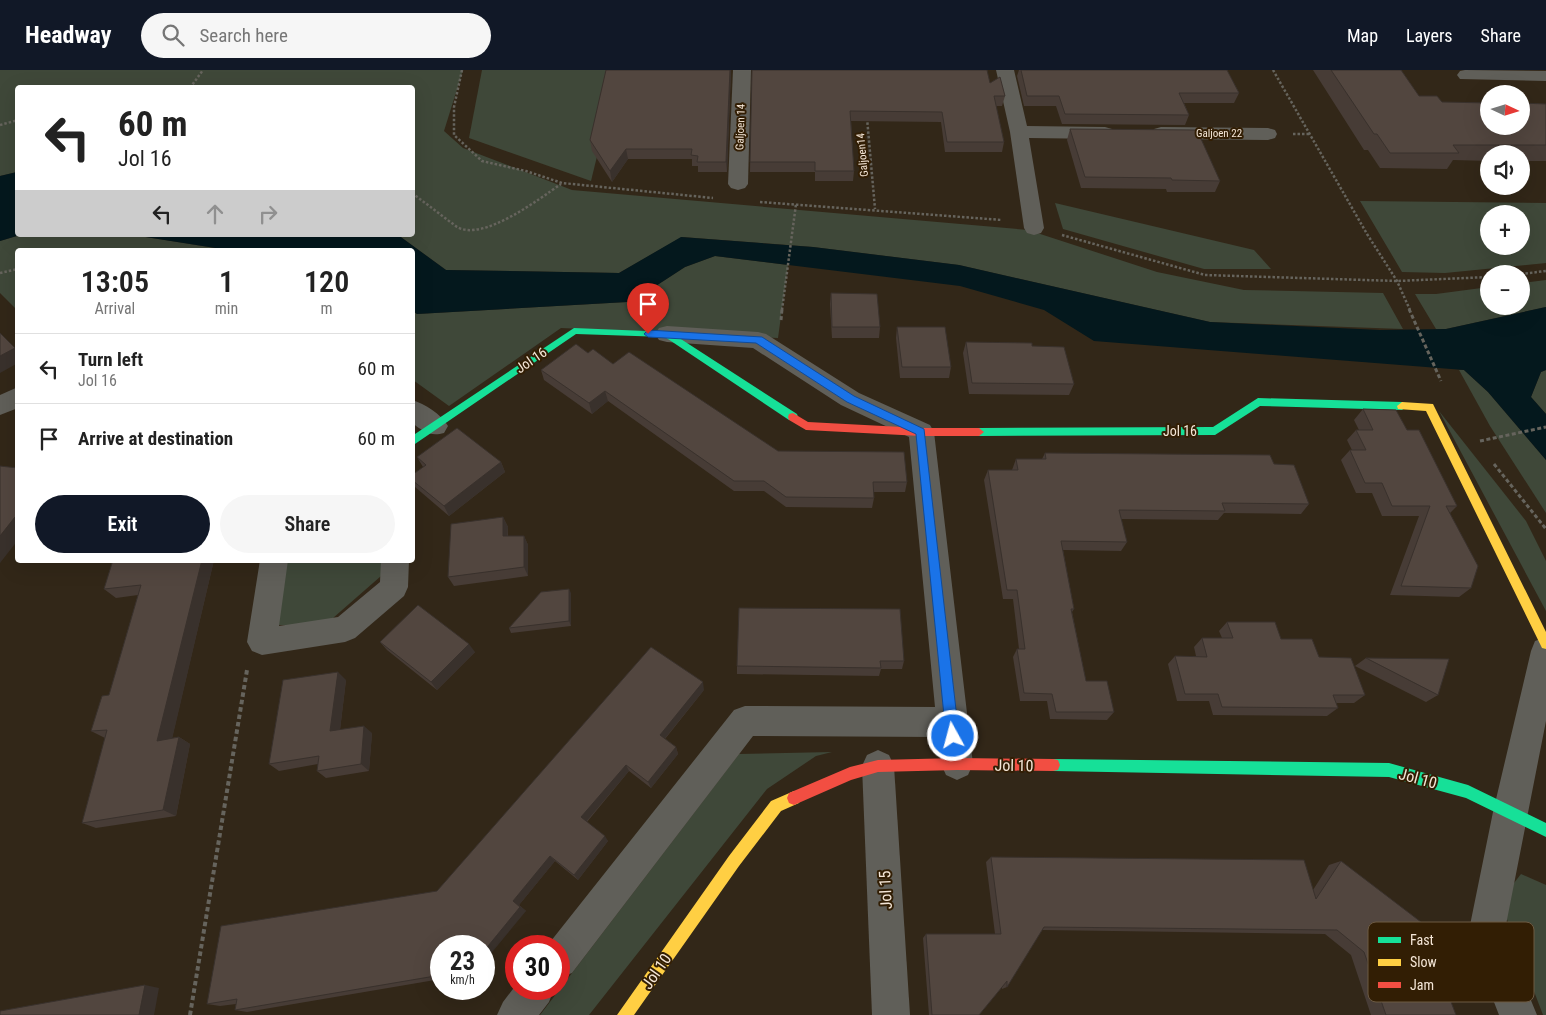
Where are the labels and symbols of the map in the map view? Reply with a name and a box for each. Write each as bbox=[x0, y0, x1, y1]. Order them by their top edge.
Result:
north arrow bbox=[1480, 85, 1530, 135]
street label: Galjoen 14 bbox=[733, 103, 748, 150]
street label: Galjoen 22 bbox=[1196, 127, 1242, 140]
street label: Galjoen14 bbox=[854, 132, 871, 177]
pin bbox=[627, 283, 669, 334]
street label: Jol 16 bbox=[512, 344, 550, 376]
street label: Jol 16 bbox=[1163, 423, 1197, 439]
position arrow bbox=[926, 709, 978, 761]
street label: Jol 10 bbox=[994, 756, 1034, 775]
street label: Jol 10 bbox=[1397, 764, 1439, 793]
street label: Jol 15 bbox=[875, 870, 896, 910]
legend bbox=[1368, 922, 1534, 1002]
text: Fast bbox=[1410, 932, 1434, 948]
speed limit sign: 30 bbox=[505, 935, 570, 1000]
street label: Jol 10 bbox=[637, 950, 675, 993]
text: Slow bbox=[1410, 954, 1437, 970]
text: Jam bbox=[1410, 977, 1434, 993]

